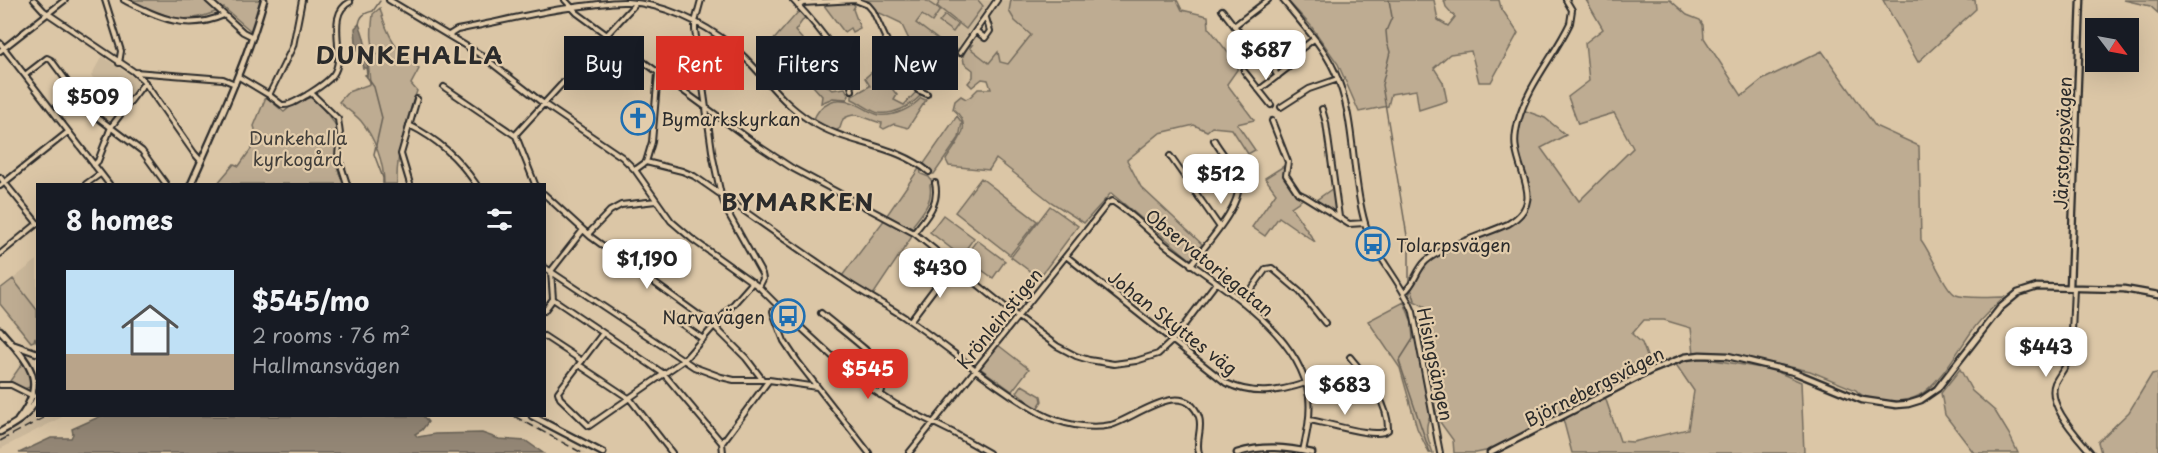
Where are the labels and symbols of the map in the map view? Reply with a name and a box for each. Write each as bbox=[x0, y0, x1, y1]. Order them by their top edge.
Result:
north arrow bbox=[2085, 18, 2139, 72]
pin: $687 bbox=[1230, 30, 1302, 81]
district label: DUNKEHALLA bbox=[316, 36, 504, 72]
street label: Järstorpsvägen bbox=[2046, 76, 2078, 210]
pin: $509 bbox=[57, 77, 129, 128]
church icon: Bymarkskyrkan bbox=[620, 100, 656, 136]
place label: Bymarkskyrkan bbox=[661, 105, 801, 132]
park label: Dunkehalla kyrkogård bbox=[249, 124, 348, 172]
pin: $512 bbox=[1185, 154, 1257, 205]
district label: BYMARKEN bbox=[721, 183, 875, 219]
street label: Observatoriegatan bbox=[1140, 202, 1280, 322]
bus stop icon: Tolarpsvägen bbox=[1355, 226, 1391, 262]
place label: Tolarpsvägen bbox=[1396, 231, 1511, 258]
pin: $1,190 bbox=[598, 239, 696, 290]
pin: $430 bbox=[904, 248, 976, 299]
street label: Krönleinstigen bbox=[950, 262, 1048, 374]
street label: Johan Skyttes väg bbox=[1103, 263, 1243, 381]
bus stop icon: Narvavägen bbox=[770, 298, 806, 334]
place label: Narvavägen bbox=[662, 303, 765, 330]
street label: Hisingsängen bbox=[1411, 305, 1461, 423]
pin: $443 bbox=[2010, 327, 2082, 378]
street label: Björnebergsvägen bbox=[1520, 339, 1668, 433]
pin: $545 bbox=[832, 349, 904, 400]
pin: $683 bbox=[1309, 365, 1381, 416]

